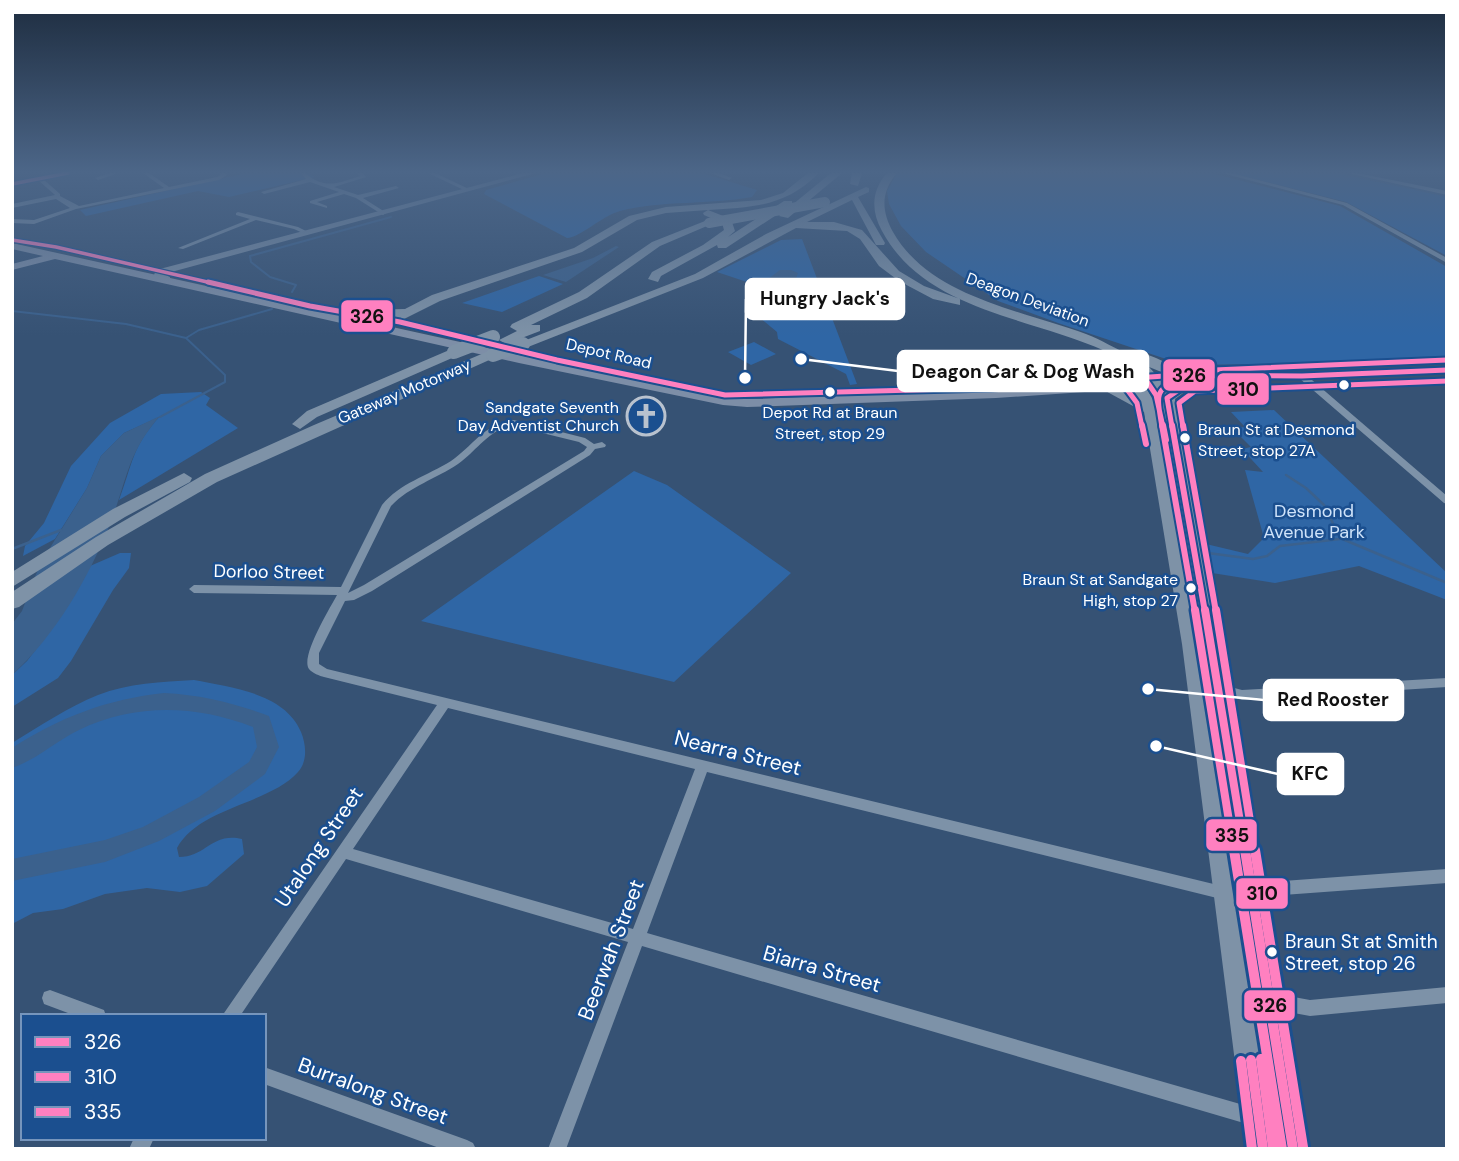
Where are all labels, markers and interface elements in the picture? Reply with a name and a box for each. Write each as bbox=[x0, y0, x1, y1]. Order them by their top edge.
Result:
street label: Deagon Deviation bbox=[963, 267, 1092, 332]
callout: Hungry Jack's bbox=[746, 279, 904, 319]
text: Hungry Jack's bbox=[760, 286, 890, 311]
line badge: 326 bbox=[340, 299, 394, 333]
text: 326 bbox=[350, 304, 384, 329]
street label: Depot Road bbox=[564, 333, 654, 374]
callout: Deagon Car & Dog Wash bbox=[898, 351, 1148, 391]
street label: Gateway Motorway bbox=[335, 354, 474, 429]
line badge: 326 bbox=[1162, 358, 1216, 392]
text: Deagon Car & Dog Wash bbox=[912, 359, 1134, 384]
text: 326 bbox=[1172, 363, 1206, 388]
line badge: 310 bbox=[1216, 372, 1270, 406]
text: 310 bbox=[1227, 377, 1259, 402]
unlabelled marker bbox=[1337, 378, 1351, 392]
marker: Depot Rd at Braun Street, stop 29 bbox=[823, 385, 837, 399]
church icon: Sandgate Seventh Day Adventist Church bbox=[625, 395, 667, 437]
place label: Sandgate Seventh Day Adventist Church bbox=[458, 397, 619, 436]
place label: Depot Rd at Braun Street, stop 29 bbox=[763, 402, 897, 444]
place label: Braun St at Desmond Street, stop 27A bbox=[1198, 419, 1355, 461]
marker: Braun St at Desmond Street, stop 27A bbox=[1178, 431, 1192, 445]
park label: Desmond Avenue Park bbox=[1263, 499, 1365, 544]
street label: Dorloo Street bbox=[213, 559, 325, 585]
place label: Braun St at Sandgate High, stop 27 bbox=[1023, 569, 1178, 611]
marker: Braun St at Sandgate High, stop 27 bbox=[1184, 581, 1198, 595]
callout: Red Rooster bbox=[1264, 680, 1403, 720]
text: Red Rooster bbox=[1277, 687, 1389, 712]
street label: Nearra Street bbox=[672, 724, 804, 782]
callout: KFC bbox=[1278, 754, 1343, 794]
text: KFC bbox=[1292, 761, 1329, 786]
street label: Utalong Street bbox=[268, 781, 370, 913]
line badge: 335 bbox=[1205, 818, 1258, 852]
text: 335 bbox=[1215, 823, 1249, 848]
street label: Beerwah Street bbox=[571, 876, 651, 1024]
line badge: 310 bbox=[1235, 877, 1289, 910]
text: 310 bbox=[1246, 881, 1278, 906]
place label: Braun St at Smith Street, stop 26 bbox=[1285, 929, 1438, 976]
street label: Biarra Street bbox=[760, 939, 884, 999]
marker: Braun St at Smith Street, stop 26 bbox=[1265, 945, 1279, 959]
line badge: 326 bbox=[1243, 989, 1296, 1022]
text: 326 bbox=[1253, 993, 1287, 1018]
legend bbox=[21, 1014, 266, 1140]
text: 326 bbox=[84, 1028, 122, 1056]
street label: Burralong Street bbox=[294, 1051, 452, 1131]
text: 310 bbox=[84, 1063, 117, 1091]
text: 335 bbox=[84, 1098, 122, 1126]

